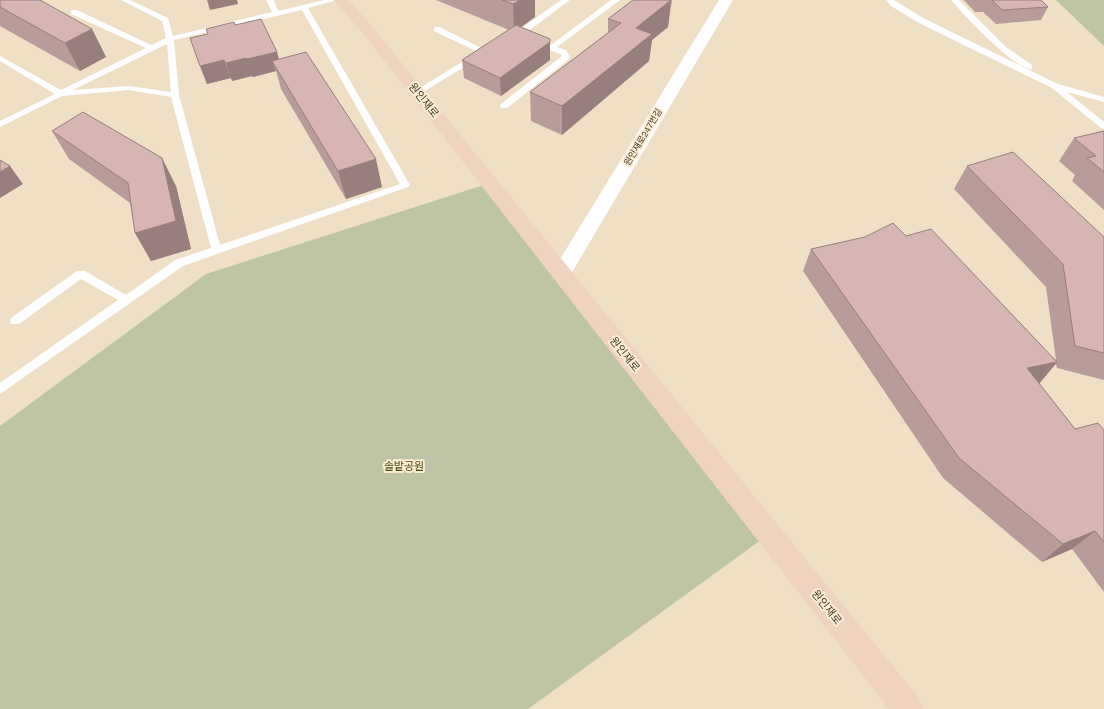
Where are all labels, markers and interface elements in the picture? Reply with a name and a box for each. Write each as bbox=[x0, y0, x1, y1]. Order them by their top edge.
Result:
street label: 원인재로 bbox=[406, 80, 441, 120]
street label: 원인재로247번길 bbox=[622, 107, 664, 167]
street label: 원인재로 bbox=[607, 334, 642, 374]
park label: 솔밭공원 bbox=[384, 460, 424, 473]
street label: 원인재로 bbox=[809, 587, 844, 627]

